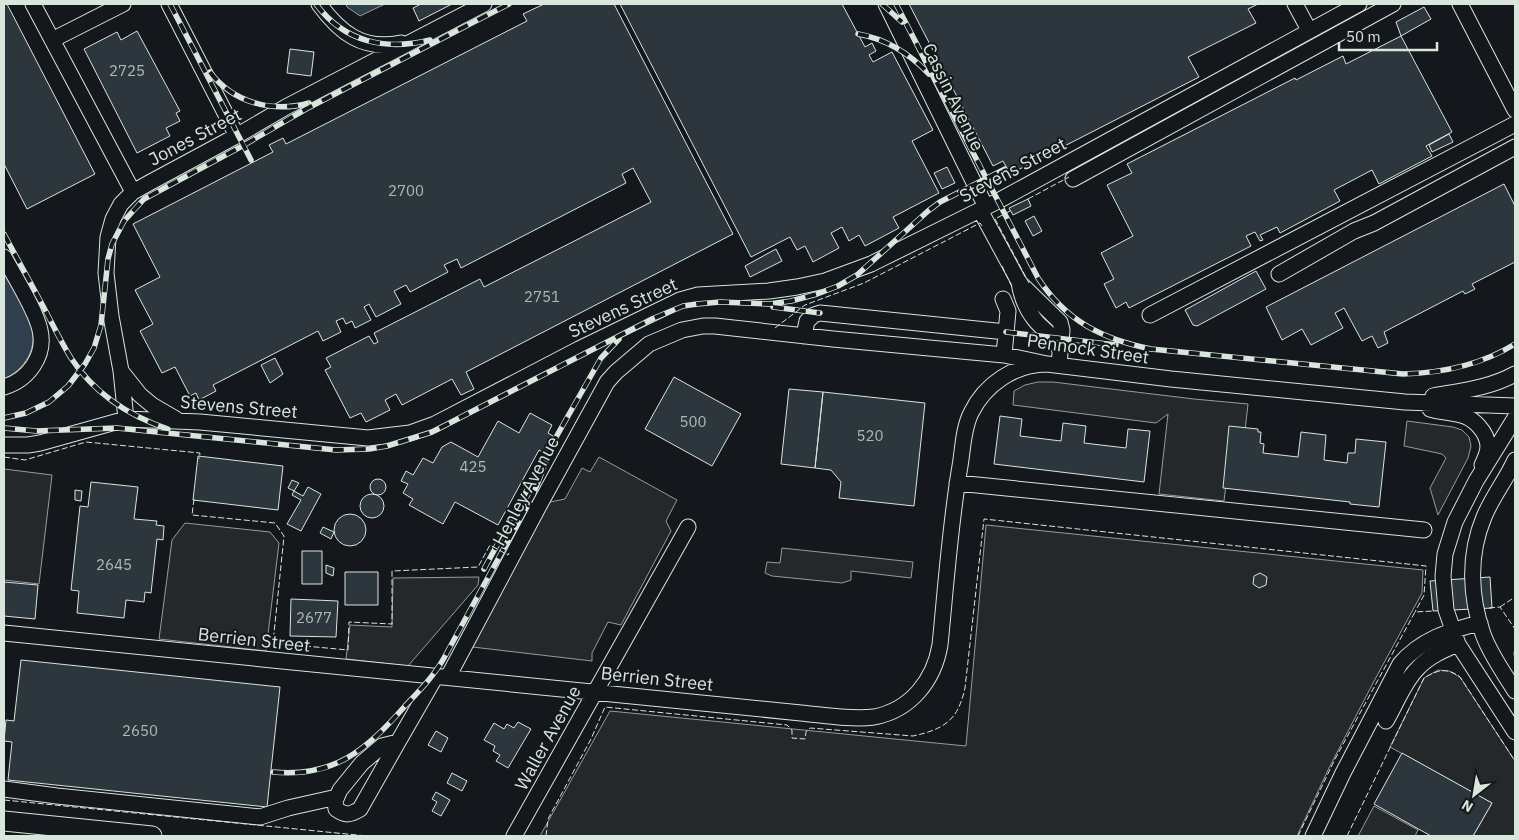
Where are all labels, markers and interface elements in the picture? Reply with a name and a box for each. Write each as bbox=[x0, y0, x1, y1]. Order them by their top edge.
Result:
scale bar bbox=[1339, 20, 1436, 52]
text: 50 m bbox=[1346, 27, 1381, 46]
street label: Cassin Avenue bbox=[917, 39, 990, 155]
house number: 2725 bbox=[109, 61, 145, 80]
street label: Jones Street bbox=[144, 103, 245, 171]
street label: Stevens Street bbox=[955, 132, 1070, 207]
house number: 2700 bbox=[388, 181, 424, 200]
street label: Stevens Street bbox=[565, 272, 681, 343]
house number: 2751 bbox=[524, 287, 560, 306]
street label: Pennock Street bbox=[1026, 329, 1151, 368]
street label: Stevens Street bbox=[179, 390, 299, 423]
house number: 500 bbox=[679, 412, 707, 431]
house number: 520 bbox=[856, 426, 884, 445]
street label: Henley Avenue bbox=[487, 432, 564, 550]
house number: 425 bbox=[459, 457, 487, 476]
house number: 2645 bbox=[96, 555, 132, 574]
house number: 2677 bbox=[296, 608, 332, 627]
street label: Berrien Street bbox=[197, 622, 311, 657]
street label: Berrien Street bbox=[600, 661, 714, 696]
street label: Waller Avenue bbox=[509, 681, 586, 794]
house number: 2650 bbox=[122, 721, 158, 740]
north arrow bbox=[1449, 770, 1499, 820]
text: N bbox=[1458, 796, 1476, 816]

